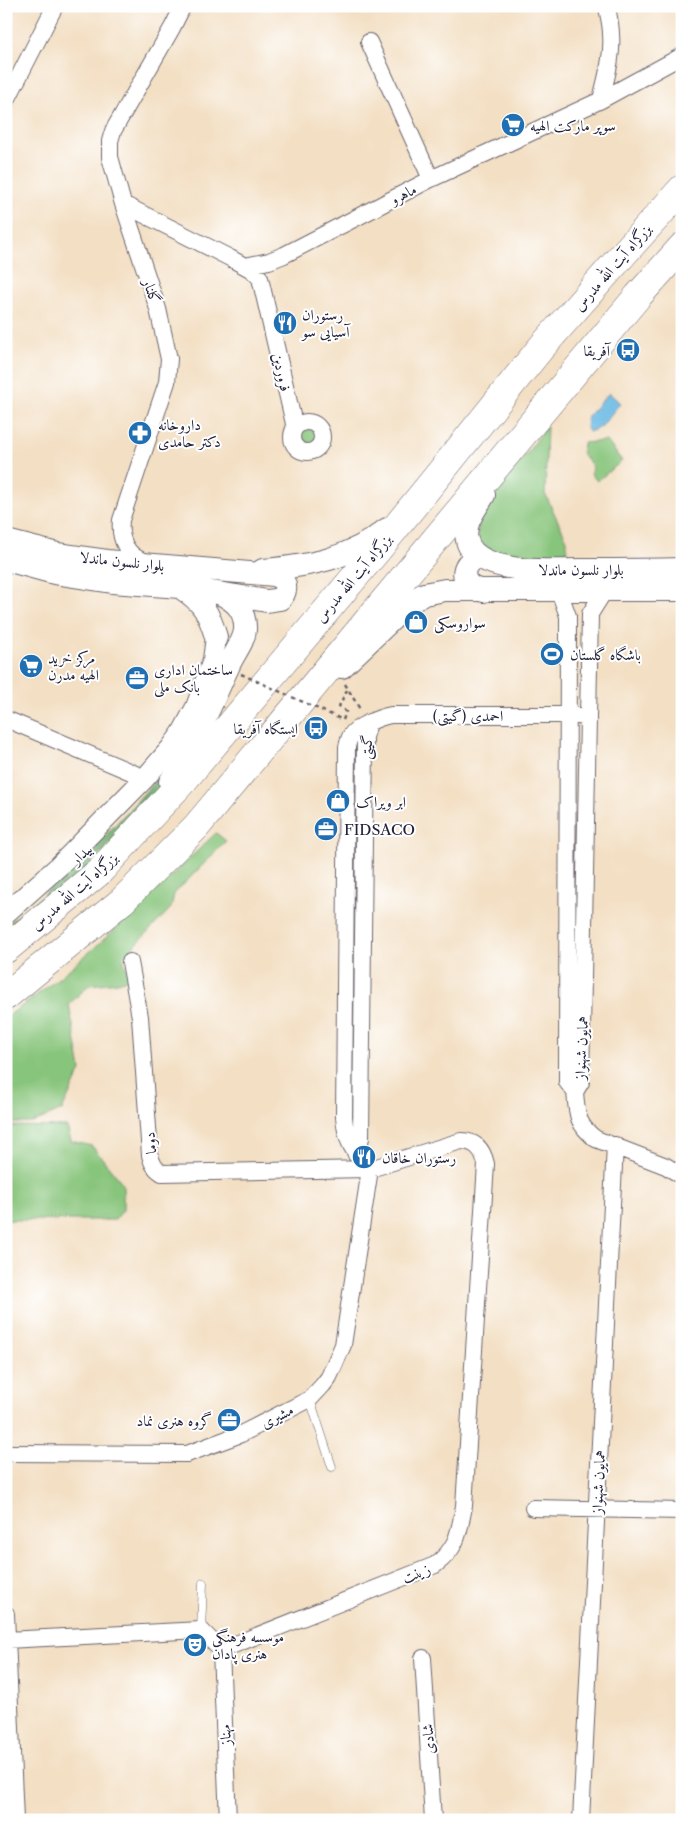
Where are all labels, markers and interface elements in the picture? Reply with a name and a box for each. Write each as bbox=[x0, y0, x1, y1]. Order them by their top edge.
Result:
supermarket icon: سوپر ماركت الهيه bbox=[500, 112, 526, 138]
place label: سوپر ماركت الهيه bbox=[530, 116, 616, 136]
street label: ماهرو bbox=[385, 179, 420, 210]
street label: بزرگراه آیت الله مدرس bbox=[567, 218, 656, 315]
street label: گلنار bbox=[138, 274, 165, 306]
place label: رستوران آسیایی سو bbox=[300, 305, 351, 342]
restaurant icon: رستوران آسیایی سو bbox=[272, 310, 298, 336]
bus stop icon: آفریقا bbox=[615, 337, 641, 363]
place label: آفریقا bbox=[583, 341, 612, 361]
street label: فروردین bbox=[267, 351, 296, 393]
place label: داروخانه دکتر حامدی bbox=[158, 415, 221, 451]
pharmacy icon: داروخانه دکتر حامدی bbox=[127, 420, 153, 446]
street label: بزرگراه آیت الله مدرس bbox=[309, 528, 396, 627]
street label: بلوار نلسون ماندلا bbox=[79, 547, 166, 575]
street label: بلوار نلسون ماندلا bbox=[538, 560, 624, 579]
shop icon: سواروسکی bbox=[403, 609, 429, 635]
place label: سواروسکی bbox=[434, 613, 486, 634]
sports icon: باشگاه گلستان bbox=[539, 641, 565, 667]
place label: باشگاه گلستان bbox=[570, 645, 641, 664]
place label: مرکز خرید الهیه مدرن bbox=[48, 648, 99, 684]
supermarket icon: مرکز خرید الهیه مدرن bbox=[18, 653, 44, 679]
place label: ساختمان اداری بانک ملی bbox=[154, 660, 233, 698]
office icon: ساختمان اداری بانک ملی bbox=[124, 665, 150, 691]
street label: احمدی (گیتی) bbox=[433, 706, 503, 727]
bus stop icon: ایستگاه آفریقا bbox=[303, 715, 329, 741]
place label: ایستگاه آفریقا bbox=[234, 719, 298, 739]
street label: گیتی bbox=[355, 734, 379, 760]
shop icon: ابر ویراک bbox=[325, 788, 351, 814]
place label: ابر ویراک bbox=[356, 792, 406, 811]
office icon: FIDSACO bbox=[313, 816, 339, 842]
place label: FIDSACO bbox=[344, 820, 415, 839]
street label: بیدار bbox=[65, 839, 96, 870]
street label: بزرگراه آیت الله مدرس bbox=[25, 846, 122, 935]
street label: همایون شهنواز bbox=[570, 1015, 593, 1083]
street label: دوما bbox=[139, 1131, 161, 1155]
restaurant icon: رستوران خاقان bbox=[351, 1144, 377, 1170]
place label: رستوران خاقان bbox=[382, 1148, 456, 1167]
street label: مشیری bbox=[258, 1400, 296, 1432]
office icon: گروه هنری نماد bbox=[216, 1407, 242, 1433]
place label: گروه هنری نماد bbox=[137, 1411, 212, 1430]
street label: همایون شهنواز bbox=[587, 1449, 610, 1517]
street label: زینت bbox=[399, 1559, 433, 1587]
place label: موسسه فرهنگی هنری پادان bbox=[212, 1627, 284, 1665]
theatre icon: موسسه فرهنگی هنری پادان bbox=[182, 1632, 208, 1658]
street label: شادی bbox=[417, 1723, 439, 1755]
street label: مهناز bbox=[215, 1724, 236, 1748]

